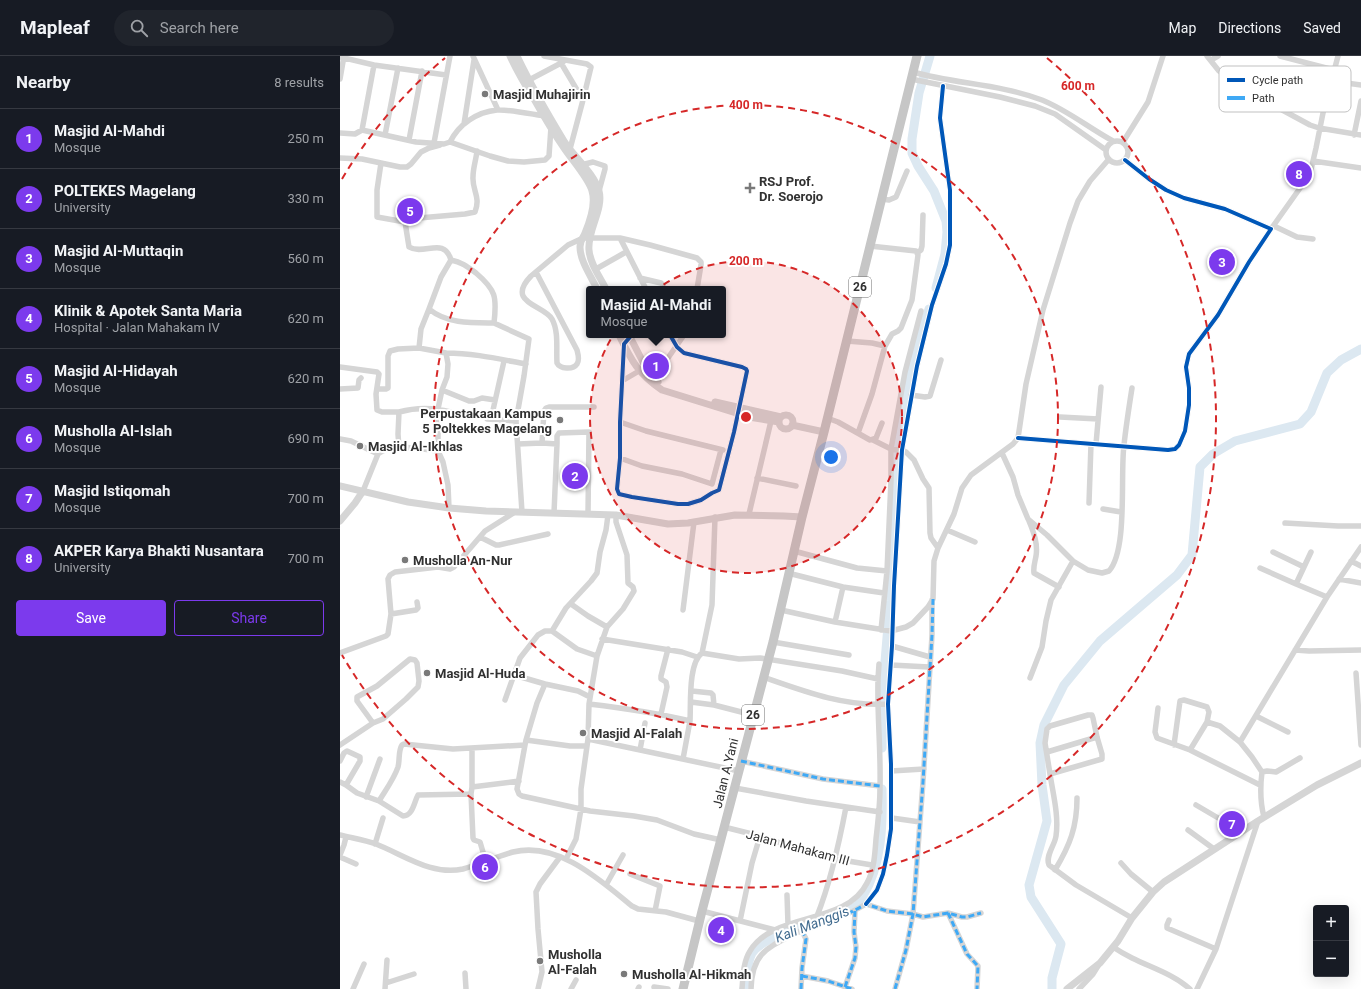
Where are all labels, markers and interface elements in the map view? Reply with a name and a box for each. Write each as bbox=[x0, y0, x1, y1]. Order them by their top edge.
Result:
search box bbox=[114, 10, 394, 46]
text: Mapleaf bbox=[20, 16, 90, 39]
icon: search bbox=[128, 17, 150, 39]
text: Search here bbox=[160, 19, 239, 37]
text: Map bbox=[1169, 20, 1196, 36]
text: Directions bbox=[1218, 20, 1281, 36]
text: Saved bbox=[1303, 20, 1341, 36]
legend bbox=[1219, 66, 1351, 112]
text: Nearby bbox=[16, 72, 71, 92]
text: Cycle path bbox=[1252, 74, 1303, 87]
text: 8 results bbox=[274, 75, 324, 90]
text: 600 m bbox=[1061, 79, 1095, 93]
place label: Masjid Muhajirin bbox=[493, 87, 591, 102]
marker: Masjid Muhajirin bbox=[480, 89, 490, 99]
text: Path bbox=[1252, 92, 1275, 105]
text: 400 m bbox=[729, 98, 763, 112]
text: Masjid Al-Mahdi bbox=[54, 122, 165, 140]
text: 1 bbox=[25, 131, 33, 146]
text: 250 m bbox=[287, 131, 324, 146]
text: Mosque bbox=[54, 140, 101, 155]
pin: 8 bbox=[1286, 159, 1312, 189]
place label: RSJ Prof. Dr. Soerojo bbox=[759, 174, 823, 204]
text: POLTEKES Magelang bbox=[54, 182, 196, 200]
marker: RSJ Prof. Dr. Soerojo bbox=[744, 182, 756, 194]
text: 2 bbox=[25, 191, 33, 206]
text: 330 m bbox=[287, 191, 324, 206]
pin: 5 bbox=[397, 196, 423, 226]
text: University bbox=[54, 200, 111, 215]
text: Masjid Al-Muttaqin bbox=[54, 242, 183, 260]
pin: 3 bbox=[1209, 247, 1235, 277]
text: 3 bbox=[25, 251, 33, 266]
text: 560 m bbox=[287, 251, 324, 266]
text: 200 m bbox=[729, 254, 763, 268]
text: Mosque bbox=[54, 260, 101, 275]
road number: 26 bbox=[849, 277, 871, 297]
popup bbox=[586, 286, 726, 338]
text: Masjid Al-Mahdi bbox=[601, 296, 711, 314]
text: Klinik & Apotek Santa Maria bbox=[54, 302, 242, 320]
text: 4 bbox=[25, 311, 33, 326]
text: 620 m bbox=[287, 311, 324, 326]
text: Mosque bbox=[601, 314, 647, 329]
text: Hospital · Jalan Mahakam IV bbox=[54, 320, 220, 335]
pin: 1 bbox=[643, 351, 669, 381]
text: Masjid Al-Hidayah bbox=[54, 362, 178, 380]
text: 5 bbox=[25, 371, 33, 386]
text: 620 m bbox=[287, 371, 324, 386]
text: Mosque bbox=[54, 380, 101, 395]
place label: Perpustakaan Kampus 5 Poltekkes Magelang bbox=[420, 406, 552, 436]
centre of rings bbox=[739, 410, 753, 424]
marker: Perpustakaan Kampus 5 Poltekkes Magelang bbox=[555, 415, 565, 425]
text: Musholla Al-Islah bbox=[54, 422, 172, 440]
text: 6 bbox=[25, 431, 33, 446]
text: 690 m bbox=[287, 431, 324, 446]
place label: Masjid Al-Ikhlas bbox=[368, 439, 463, 454]
text: Mosque bbox=[54, 440, 101, 455]
marker: Masjid Al-Ikhlas bbox=[355, 441, 365, 451]
your location bbox=[821, 447, 841, 467]
pin: 2 bbox=[562, 461, 588, 491]
text: Masjid Istiqomah bbox=[54, 482, 170, 500]
text: 7 bbox=[25, 491, 33, 506]
text: 700 m bbox=[287, 491, 324, 506]
text: Mosque bbox=[54, 500, 101, 515]
text: AKPER Karya Bhakti Nusantara bbox=[54, 542, 264, 560]
text: 8 bbox=[25, 551, 33, 566]
text: 700 m bbox=[287, 551, 324, 566]
place label: Musholla An-Nur bbox=[413, 553, 512, 568]
marker: Musholla An-Nur bbox=[400, 555, 410, 565]
text: University bbox=[54, 560, 111, 575]
button: Save bbox=[16, 600, 166, 636]
button: Share bbox=[174, 600, 324, 636]
place label: Masjid Al-Huda bbox=[435, 666, 525, 681]
marker: Masjid Al-Huda bbox=[422, 668, 432, 678]
road number: 26 bbox=[742, 705, 764, 725]
place label: Masjid Al-Falah bbox=[591, 726, 682, 741]
marker: Masjid Al-Falah bbox=[578, 728, 588, 738]
street label: Jalan A.Yani bbox=[710, 737, 741, 810]
pin: 7 bbox=[1219, 809, 1245, 839]
street label: Jalan Mahakam III bbox=[745, 826, 851, 869]
pin: 6 bbox=[472, 852, 498, 882]
water label: Kali Manggis bbox=[773, 903, 851, 945]
map controls bbox=[1313, 905, 1349, 977]
button: + bbox=[1313, 905, 1349, 941]
pin: 4 bbox=[708, 915, 734, 945]
button: − bbox=[1313, 941, 1349, 977]
place label: Musholla Al-Falah bbox=[548, 947, 602, 977]
marker: Musholla Al-Falah bbox=[535, 956, 545, 966]
place label: Musholla Al-Hikmah bbox=[632, 967, 751, 982]
marker: Musholla Al-Hikmah bbox=[619, 969, 629, 979]

